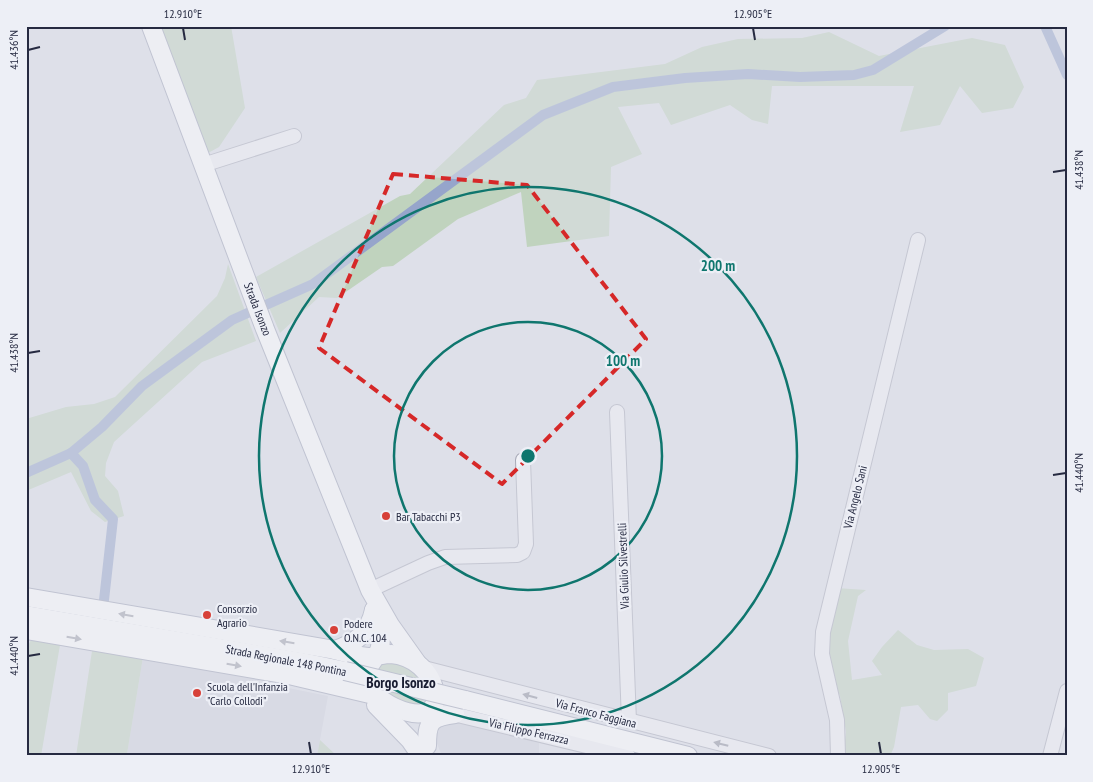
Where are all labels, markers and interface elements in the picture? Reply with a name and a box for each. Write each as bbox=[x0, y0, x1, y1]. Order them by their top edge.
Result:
text: 12.910°E bbox=[164, 6, 202, 21]
text: 12.905°E bbox=[734, 6, 772, 21]
text: 41.436°N bbox=[6, 30, 21, 70]
text: 41.438°N bbox=[1071, 150, 1086, 190]
text: 200 m bbox=[701, 256, 735, 275]
street label: Strada Isonzo bbox=[241, 280, 275, 338]
text: 41.438°N bbox=[6, 333, 21, 373]
text: 100 m bbox=[606, 351, 640, 370]
centre of rings bbox=[519, 447, 537, 465]
text: 41.440°N bbox=[1071, 453, 1086, 493]
street label: Via Angelo Sani bbox=[840, 464, 870, 531]
place label: Bar Tabacchi P3 bbox=[396, 509, 461, 524]
marker: Bar Tabacchi P3 bbox=[380, 510, 392, 522]
street label: Via Giulio Silvestrelli bbox=[614, 523, 632, 610]
place label: Consorzio Agrario bbox=[217, 601, 257, 630]
marker: Consorzio Agrario bbox=[201, 609, 213, 621]
one-way arrow bbox=[118, 611, 134, 619]
place label: Podere O.N.C. 104 bbox=[344, 616, 387, 645]
marker: Podere O.N.C. 104 bbox=[328, 624, 340, 636]
one-way arrow bbox=[67, 634, 83, 642]
text: 41.440°N bbox=[6, 636, 21, 676]
one-way arrow bbox=[278, 638, 294, 646]
street label: Strada Regionale 148 Pontina bbox=[224, 641, 348, 679]
one-way arrow bbox=[227, 662, 243, 670]
district label: Borgo Isonzo bbox=[366, 673, 436, 692]
place label: Scuola dell'Infanzia "Carlo Collodi" bbox=[207, 679, 288, 708]
marker: Scuola dell'Infanzia "Carlo Collodi" bbox=[191, 687, 203, 699]
one-way arrow bbox=[522, 691, 537, 699]
street label: Via Franco Faggiana bbox=[553, 695, 638, 731]
street label: Via Filippo Ferrazza bbox=[487, 714, 571, 748]
one-way arrow bbox=[714, 740, 729, 748]
text: 12.910°E bbox=[292, 761, 330, 776]
text: 12.905°E bbox=[862, 761, 900, 776]

